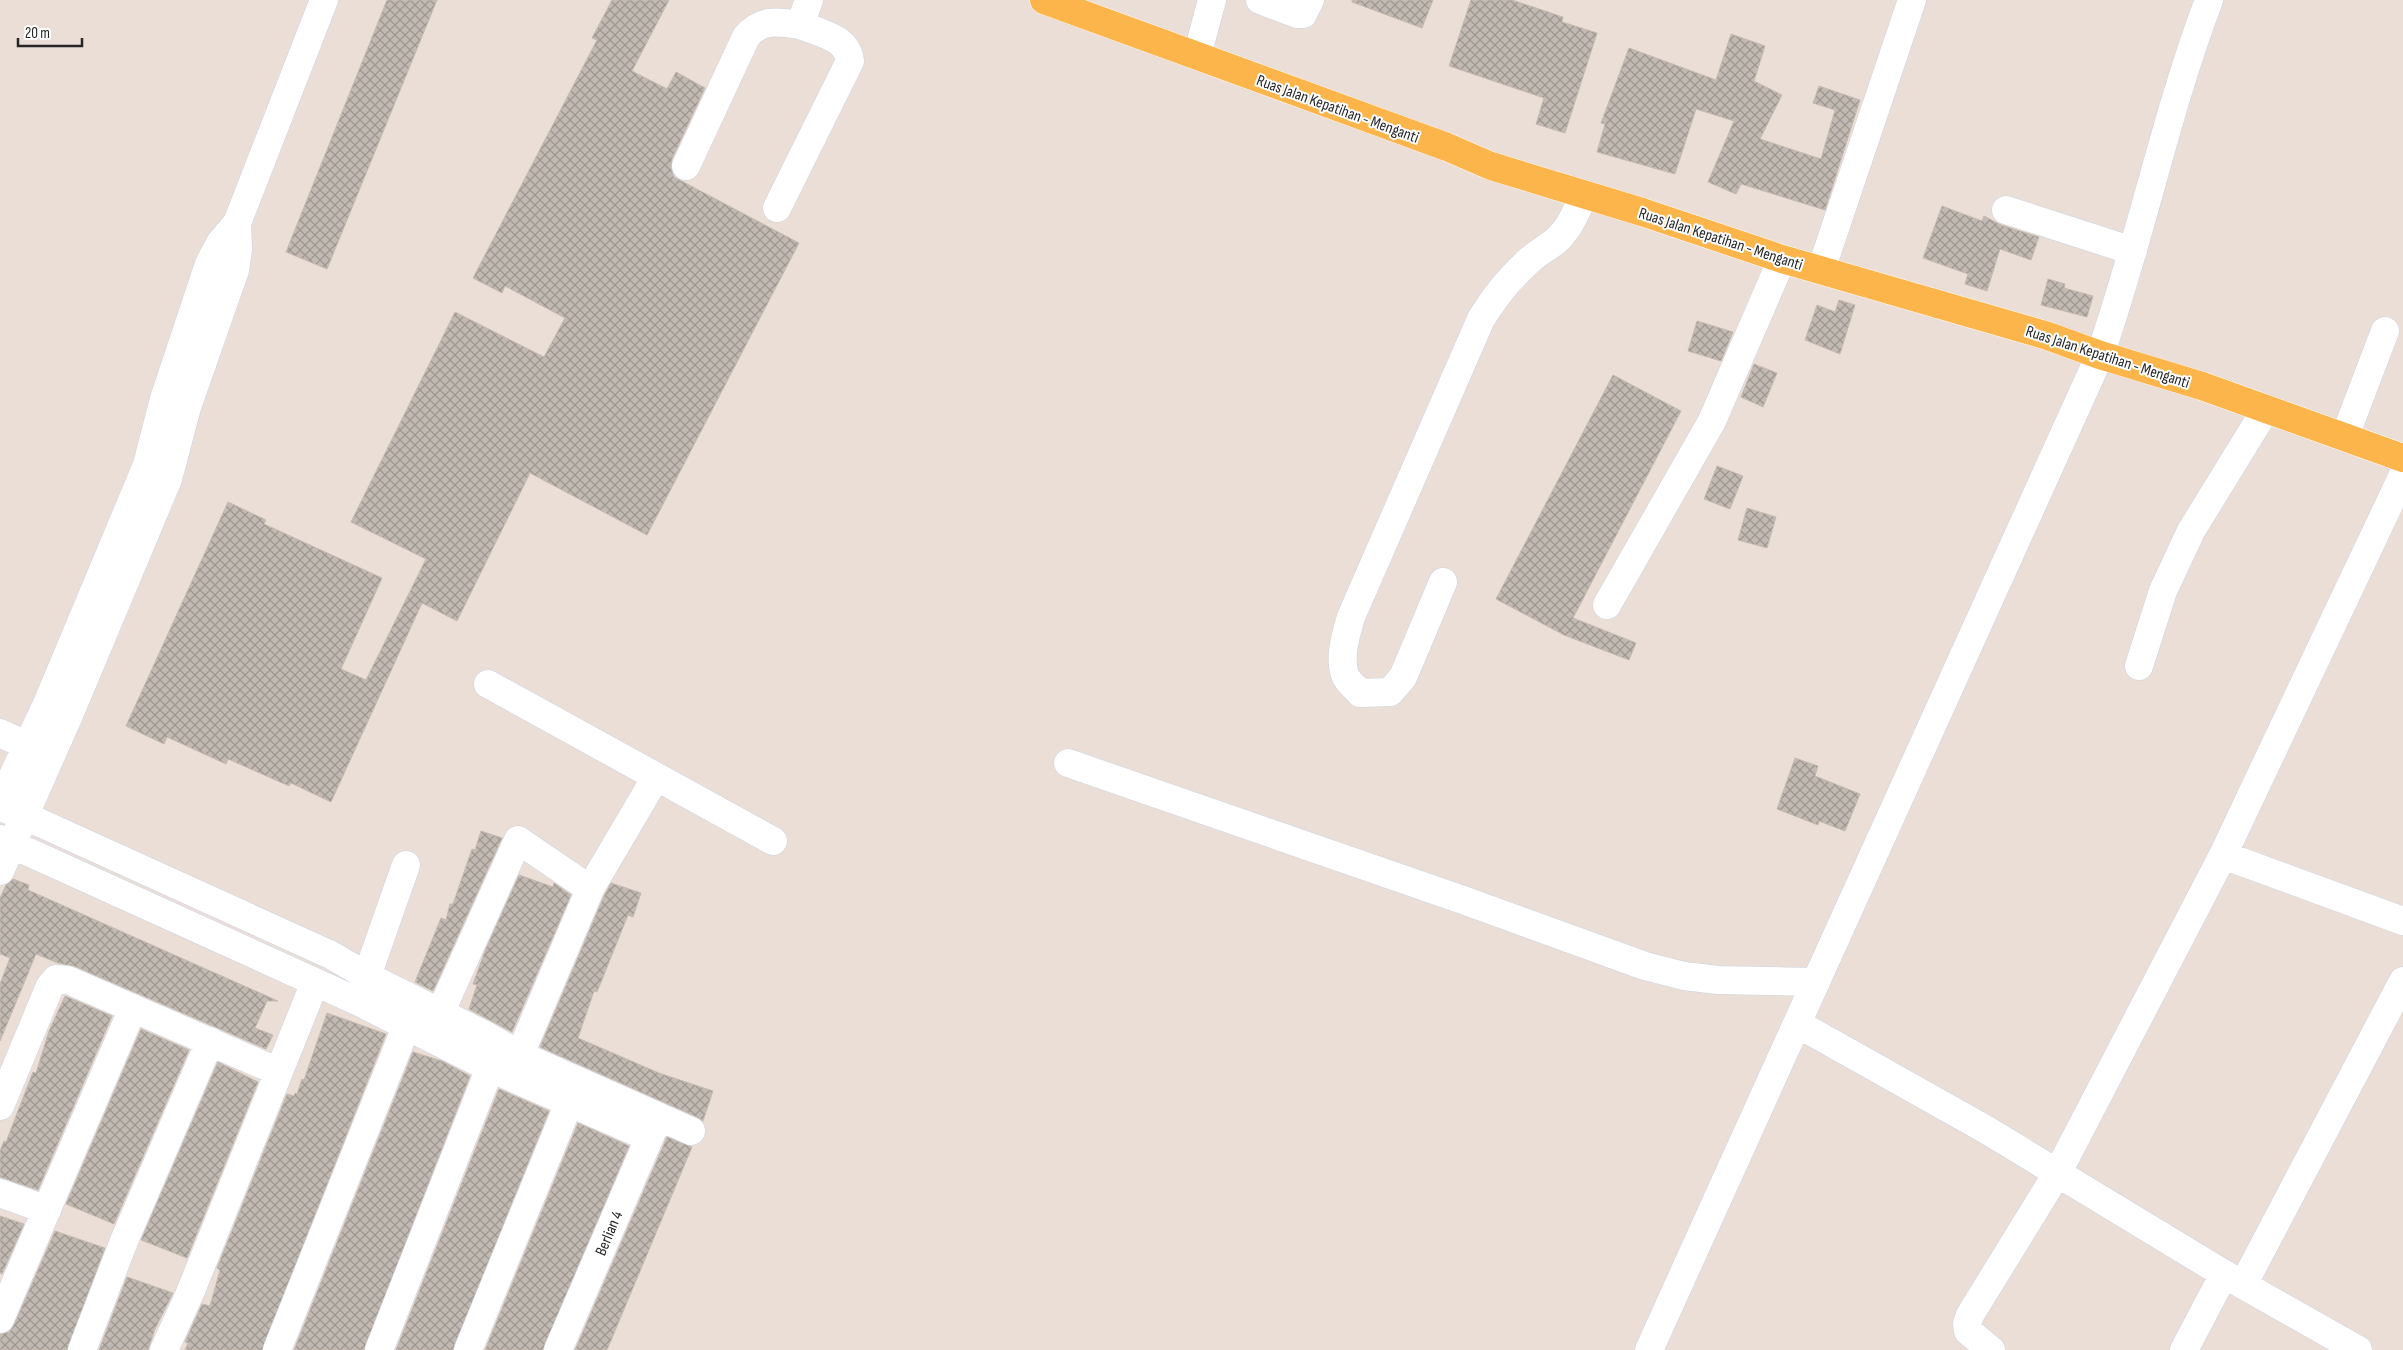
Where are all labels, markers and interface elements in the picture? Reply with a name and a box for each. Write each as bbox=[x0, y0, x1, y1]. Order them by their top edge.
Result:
scale bar bbox=[18, 15, 81, 47]
text: 20 m bbox=[25, 24, 50, 43]
street label: Ruas Jalan Kepatihan - Menganti bbox=[1254, 71, 1421, 148]
street label: Ruas Jalan Kepatihan - Menganti bbox=[1636, 204, 1805, 275]
street label: Ruas Jalan Kepatihan - Menganti bbox=[2023, 322, 2192, 393]
street label: Berlian 4 bbox=[592, 1208, 627, 1259]

